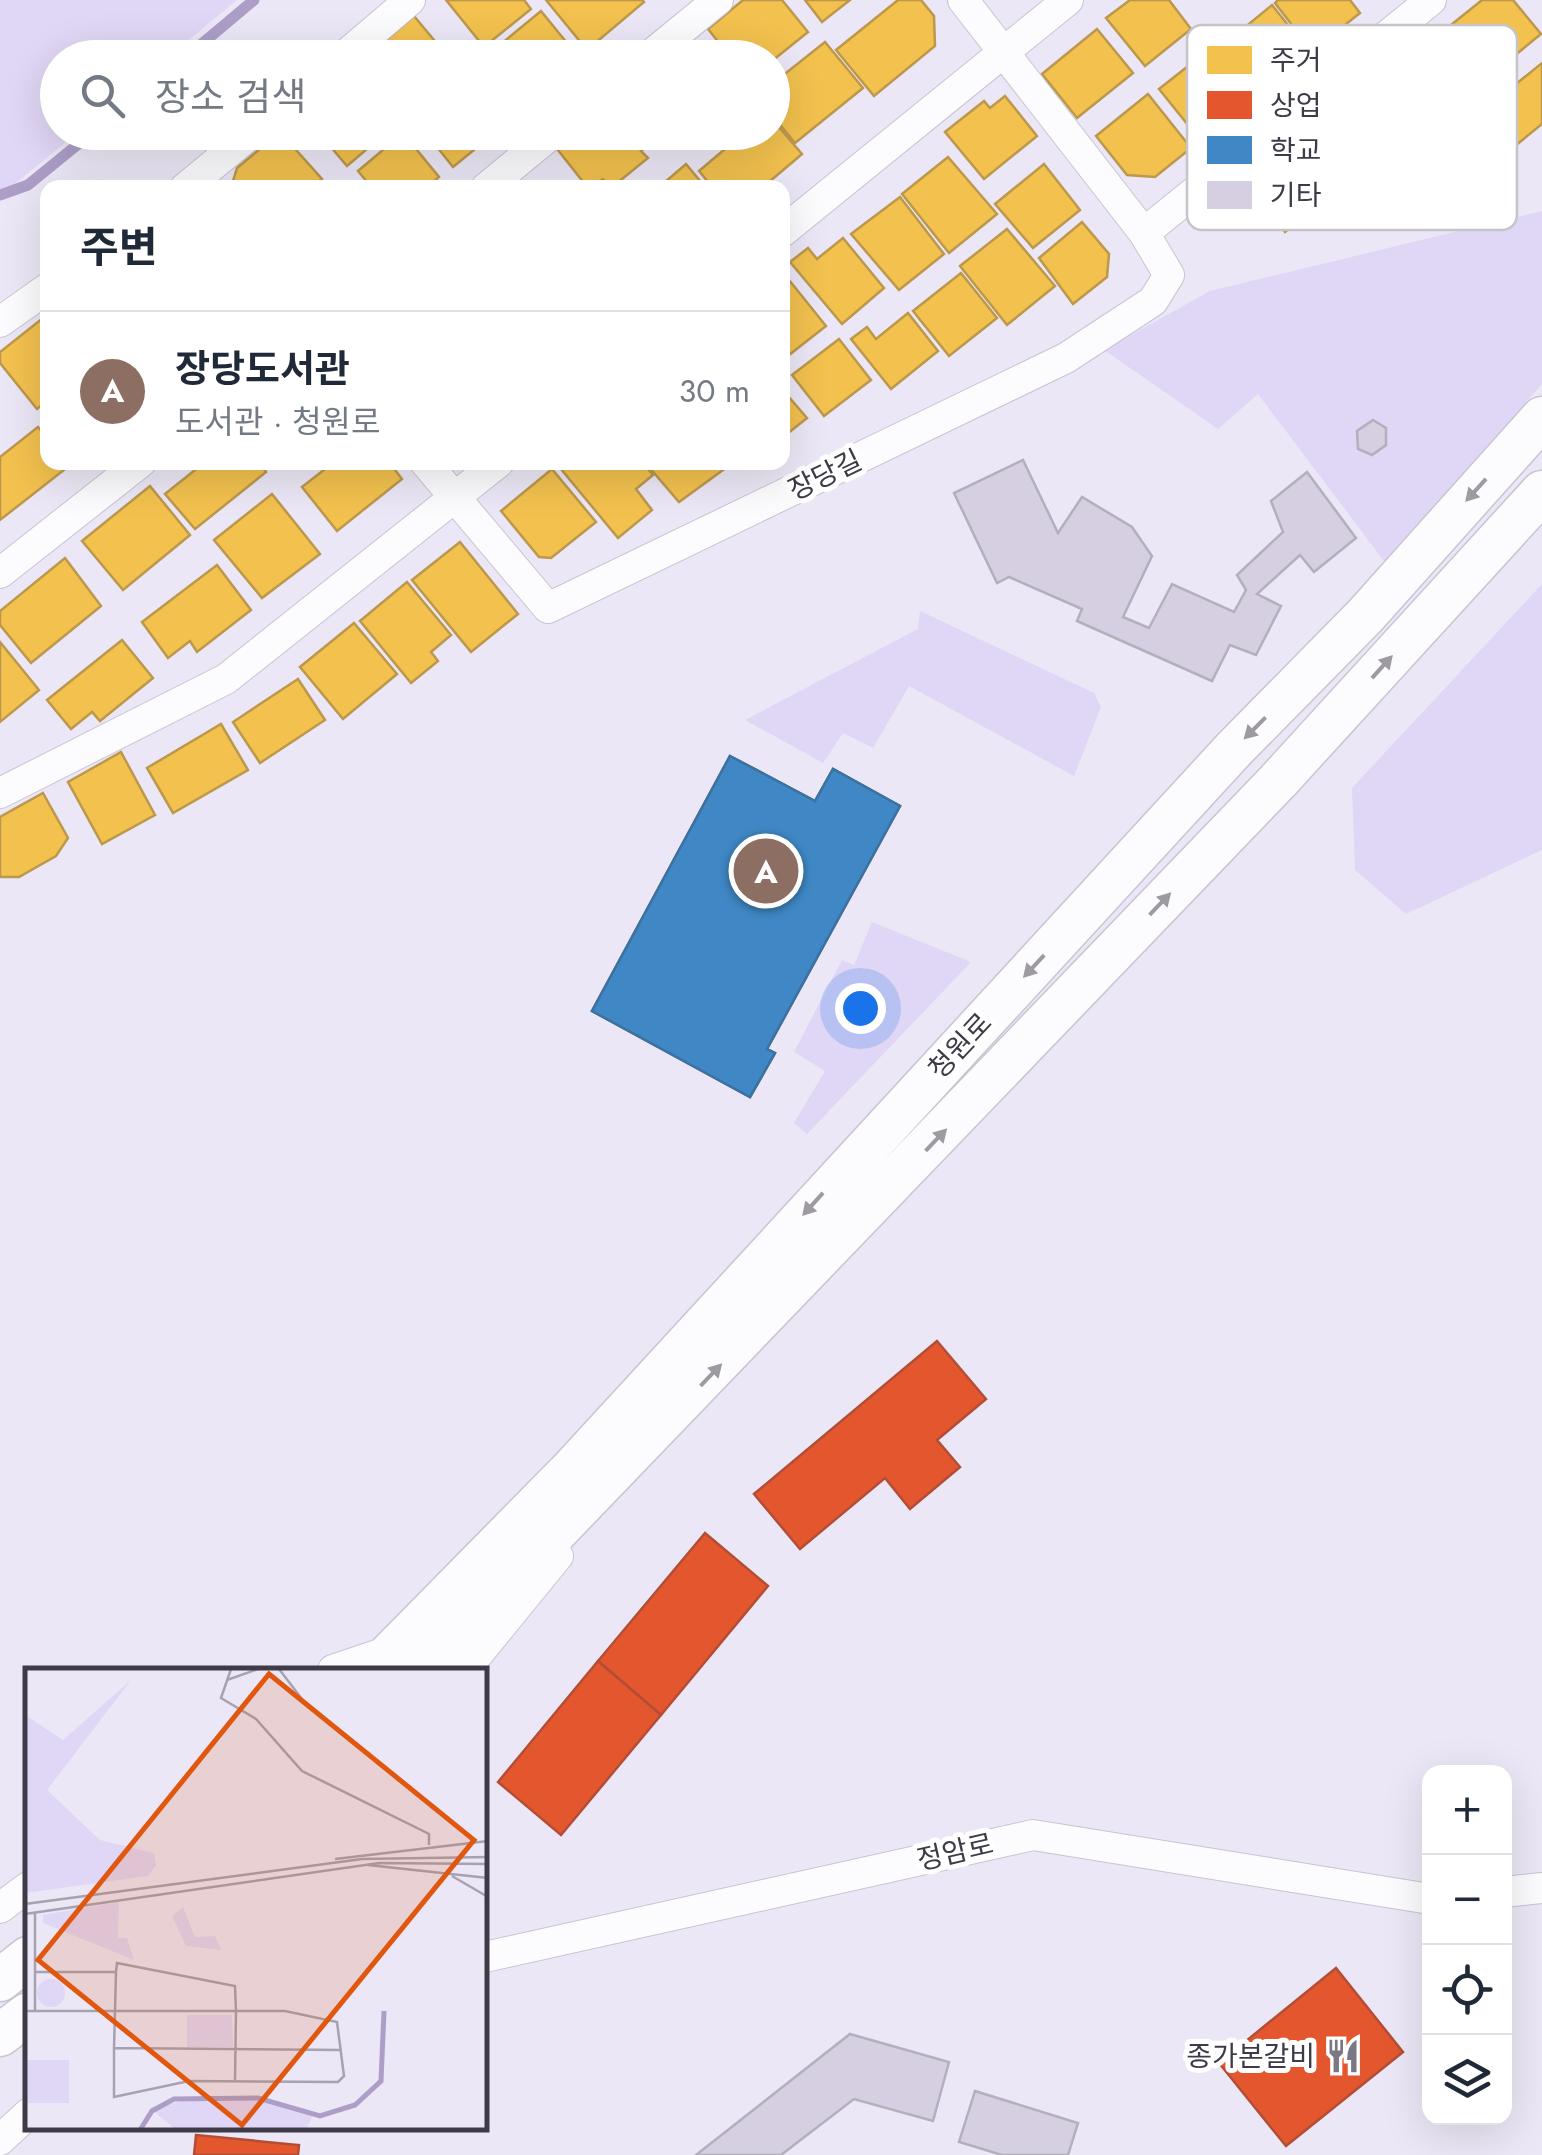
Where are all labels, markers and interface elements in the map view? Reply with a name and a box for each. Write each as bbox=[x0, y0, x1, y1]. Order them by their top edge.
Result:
legend bbox=[1187, 25, 1517, 230]
search box bbox=[40, 40, 790, 150]
text: 주거 bbox=[1270, 40, 1322, 81]
icon: search bbox=[75, 68, 130, 123]
text: 장소 검색 bbox=[155, 69, 306, 124]
text: 상업 bbox=[1270, 85, 1322, 126]
text: 학교 bbox=[1270, 130, 1322, 171]
text: 기타 bbox=[1270, 175, 1322, 216]
text: 주변 bbox=[80, 217, 157, 278]
text: 장당도서관 bbox=[175, 341, 350, 396]
text: A bbox=[101, 368, 124, 414]
text: 30 m bbox=[679, 368, 750, 414]
text: 도서관 · 청원로 bbox=[175, 399, 380, 445]
street label: 장당길 bbox=[781, 440, 869, 510]
one-way arrow bbox=[1466, 477, 1488, 502]
one-way arrow bbox=[1370, 655, 1393, 679]
one-way arrow bbox=[1243, 715, 1267, 739]
pin: A bbox=[734, 834, 798, 908]
one-way arrow bbox=[1148, 893, 1171, 917]
one-way arrow bbox=[1023, 954, 1046, 978]
your location bbox=[835, 983, 886, 1034]
street label: 청원로 bbox=[919, 1004, 1001, 1088]
one-way arrow bbox=[924, 1128, 947, 1152]
one-way arrow bbox=[802, 1192, 825, 1216]
one-way arrow bbox=[699, 1363, 722, 1387]
inset map bbox=[25, 1668, 488, 2130]
map controls bbox=[1422, 1765, 1512, 2125]
button: + bbox=[1422, 1765, 1512, 1855]
street label: 정암로 bbox=[913, 1823, 997, 1881]
button: − bbox=[1422, 1855, 1512, 1945]
button: locate bbox=[1422, 1945, 1512, 2035]
button: layers bbox=[1422, 2035, 1512, 2125]
place label: 종가본갈비 bbox=[1186, 2036, 1315, 2077]
restaurant icon: 종가본갈비 bbox=[1324, 2037, 1362, 2075]

